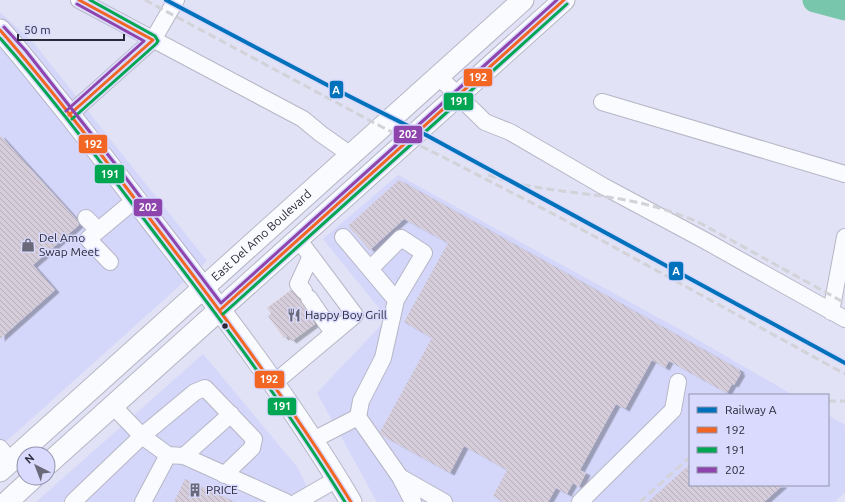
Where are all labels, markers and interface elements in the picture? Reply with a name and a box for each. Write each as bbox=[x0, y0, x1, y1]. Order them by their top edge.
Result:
scale bar bbox=[18, 16, 124, 42]
text: 50 m bbox=[24, 23, 51, 36]
line badge: 192 bbox=[463, 68, 493, 87]
text: 192 bbox=[469, 71, 487, 83]
line badge: A bbox=[329, 80, 344, 99]
text: A bbox=[332, 84, 340, 96]
line badge: 191 bbox=[443, 92, 474, 111]
text: 191 bbox=[450, 95, 468, 107]
line badge: 202 bbox=[393, 125, 423, 144]
text: 202 bbox=[399, 128, 417, 140]
line badge: 192 bbox=[78, 134, 108, 154]
text: 192 bbox=[84, 138, 102, 150]
line badge: 191 bbox=[94, 164, 125, 184]
text: 191 bbox=[101, 168, 119, 180]
street label: East Del Amo Boulevard bbox=[209, 187, 314, 283]
line badge: 202 bbox=[133, 198, 163, 217]
text: 202 bbox=[139, 201, 157, 213]
place label: Del Amo Swap Meet bbox=[39, 231, 99, 258]
shop icon: Del Amo Swap Meet bbox=[20, 237, 36, 253]
line badge: A bbox=[668, 261, 684, 281]
text: A bbox=[672, 265, 680, 277]
restaurant icon: Happy Boy Grill bbox=[286, 307, 302, 323]
place label: Happy Boy Grill bbox=[305, 308, 387, 321]
unlabelled marker bbox=[220, 321, 230, 331]
line badge: 192 bbox=[254, 370, 285, 389]
text: 192 bbox=[260, 373, 278, 385]
legend bbox=[689, 394, 829, 486]
line badge: 191 bbox=[267, 397, 297, 416]
text: 191 bbox=[273, 400, 291, 412]
text: Railway A bbox=[725, 403, 777, 416]
text: 192 bbox=[725, 423, 745, 436]
text: 191 bbox=[725, 443, 745, 456]
north arrow bbox=[16, 446, 56, 486]
text: N bbox=[22, 451, 36, 466]
text: 202 bbox=[725, 463, 745, 476]
building icon: PRICE bbox=[187, 482, 203, 498]
place label: PRICE bbox=[206, 483, 238, 496]

